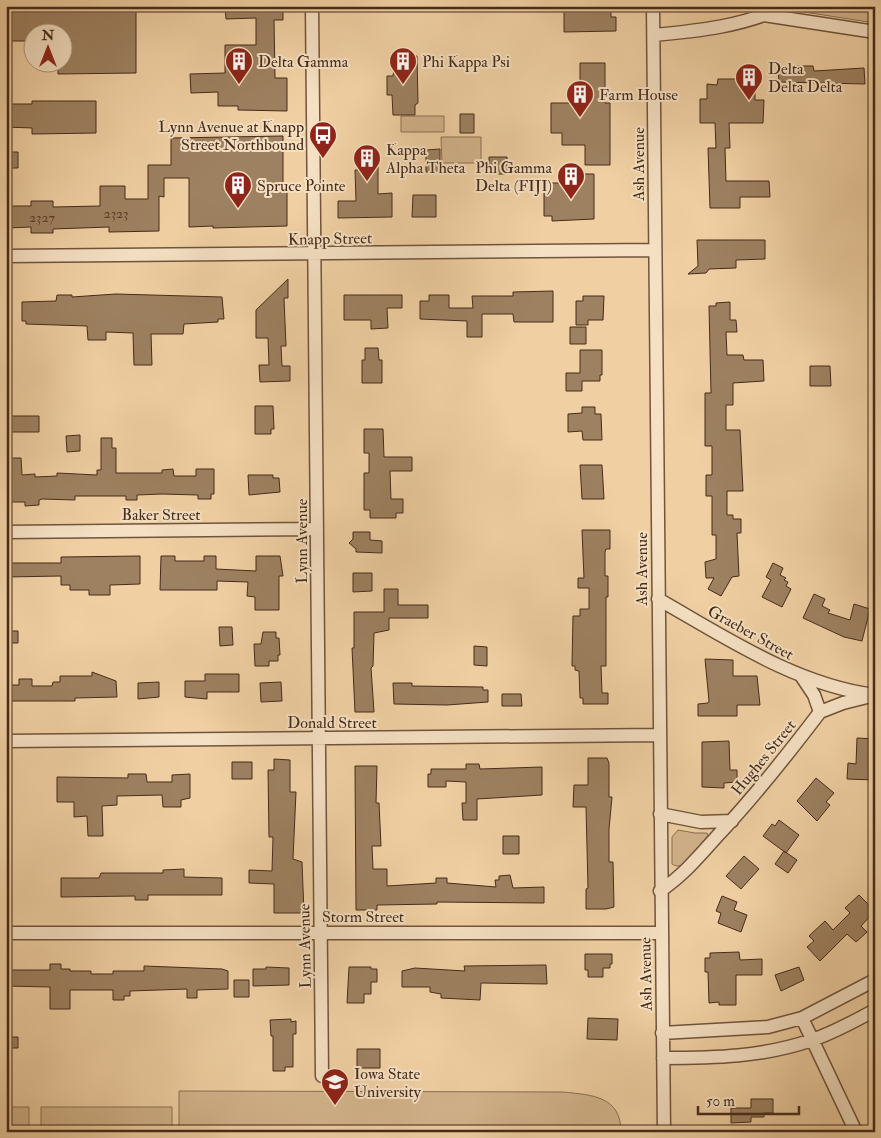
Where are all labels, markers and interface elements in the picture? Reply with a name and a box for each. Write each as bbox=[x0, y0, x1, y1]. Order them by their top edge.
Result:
north arrow bbox=[22, 22, 72, 72]
text: N bbox=[41, 27, 55, 44]
building icon: Delta Gamma bbox=[224, 46, 254, 85]
building icon: Phi Kappa Psi bbox=[388, 46, 418, 85]
place label: Delta Gamma bbox=[258, 52, 349, 72]
place label: Phi Kappa Psi bbox=[422, 52, 510, 73]
place label: Delta Delta Delta bbox=[768, 59, 843, 97]
building icon: Delta Delta Delta bbox=[734, 62, 764, 101]
building icon: Farm House bbox=[565, 79, 595, 118]
place label: Farm House bbox=[599, 85, 678, 105]
place label: Lynn Avenue at Knapp Street Northbound bbox=[159, 117, 304, 155]
bus stop icon: Lynn Avenue at Knapp Street Northbound bbox=[308, 120, 338, 159]
street label: Ash Avenue bbox=[629, 127, 649, 202]
place label: Kappa Alpha Theta bbox=[385, 140, 466, 179]
building icon: Kappa Alpha Theta bbox=[352, 143, 382, 182]
place label: Phi Gamma Delta (FIJI) bbox=[475, 158, 552, 197]
building icon: Phi Gamma Delta (FIJI) bbox=[556, 161, 586, 200]
building icon: Spruce Pointe bbox=[223, 170, 253, 209]
place label: Spruce Pointe bbox=[257, 176, 346, 197]
house number: 2323 bbox=[104, 205, 128, 222]
house number: 2327 bbox=[29, 209, 56, 226]
street label: Knapp Street bbox=[288, 228, 372, 251]
street label: Lynn Avenue bbox=[292, 498, 312, 583]
street label: Baker Street bbox=[121, 505, 201, 525]
street label: Ash Avenue bbox=[632, 532, 652, 607]
street label: Graeber Street bbox=[704, 601, 797, 665]
street label: Donald Street bbox=[287, 713, 377, 733]
street label: Hughes Street bbox=[727, 716, 800, 800]
street label: Lynn Avenue bbox=[294, 903, 316, 989]
street label: Storm Street bbox=[322, 907, 404, 927]
street label: Ash Avenue bbox=[635, 937, 657, 1012]
place label: Iowa State University bbox=[354, 1064, 422, 1102]
school or university icon: Iowa State University bbox=[320, 1067, 350, 1106]
scale bar bbox=[698, 1083, 800, 1115]
text: 50 m bbox=[706, 1092, 735, 1111]

